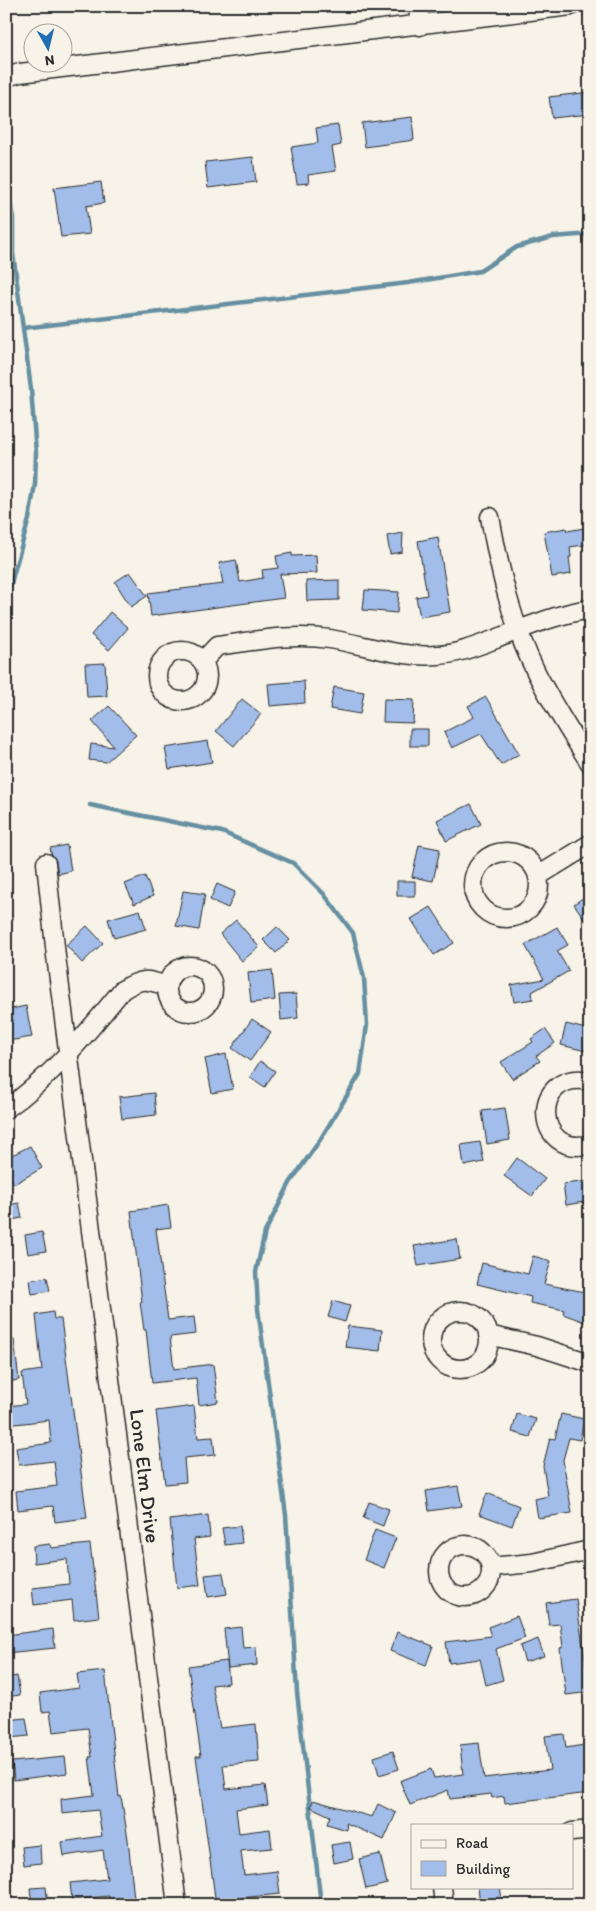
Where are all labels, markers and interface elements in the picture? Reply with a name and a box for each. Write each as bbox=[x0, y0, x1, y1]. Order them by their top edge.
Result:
north arrow bbox=[22, 22, 72, 72]
text: N bbox=[44, 51, 56, 69]
street label: Lone Elm Drive bbox=[125, 1407, 166, 1545]
legend bbox=[411, 1824, 574, 1888]
text: Road bbox=[456, 1834, 489, 1852]
text: Building bbox=[456, 1860, 510, 1878]

